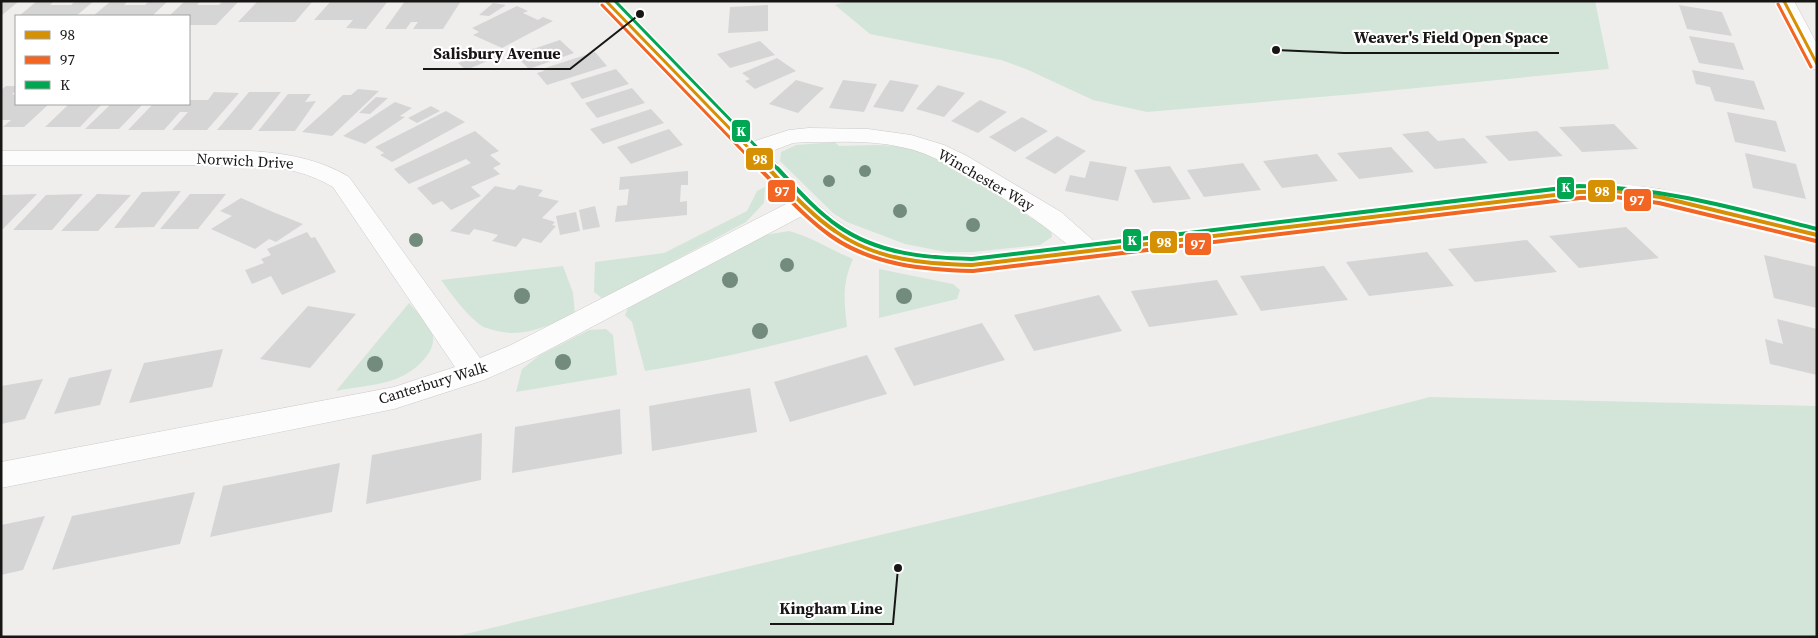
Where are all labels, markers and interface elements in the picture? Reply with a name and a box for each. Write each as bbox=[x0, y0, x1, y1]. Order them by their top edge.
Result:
legend bbox=[15, 15, 190, 105]
callout: Weaver's Field Open Space bbox=[1344, 22, 1559, 53]
text: 98 bbox=[60, 24, 75, 45]
text: Weaver's Field Open Space bbox=[1354, 26, 1548, 48]
callout: Salisbury Avenue bbox=[423, 38, 570, 69]
text: Salisbury Avenue bbox=[433, 42, 561, 64]
text: 97 bbox=[60, 49, 75, 70]
text: K bbox=[60, 74, 70, 95]
line badge: K bbox=[731, 119, 751, 143]
text: K bbox=[736, 121, 746, 141]
street label: Winchester Way bbox=[934, 143, 1039, 216]
street label: Norwich Drive bbox=[196, 147, 295, 174]
line badge: 98 bbox=[745, 147, 774, 171]
text: 98 bbox=[752, 149, 768, 169]
line badge: K bbox=[1556, 176, 1575, 200]
text: K bbox=[1561, 177, 1571, 197]
line badge: 97 bbox=[767, 179, 796, 203]
line badge: 98 bbox=[1587, 179, 1616, 203]
text: 97 bbox=[774, 181, 790, 201]
text: 98 bbox=[1594, 181, 1610, 201]
line badge: 97 bbox=[1623, 188, 1652, 212]
text: 97 bbox=[1629, 190, 1645, 210]
line badge: K bbox=[1122, 228, 1142, 252]
text: K bbox=[1127, 230, 1137, 250]
line badge: 98 bbox=[1149, 230, 1178, 254]
text: 98 bbox=[1156, 232, 1172, 252]
line badge: 97 bbox=[1184, 232, 1212, 256]
text: 97 bbox=[1190, 234, 1206, 254]
street label: Canterbury Walk bbox=[376, 356, 491, 409]
callout: Kingham Line bbox=[770, 593, 893, 624]
text: Kingham Line bbox=[779, 597, 883, 619]

